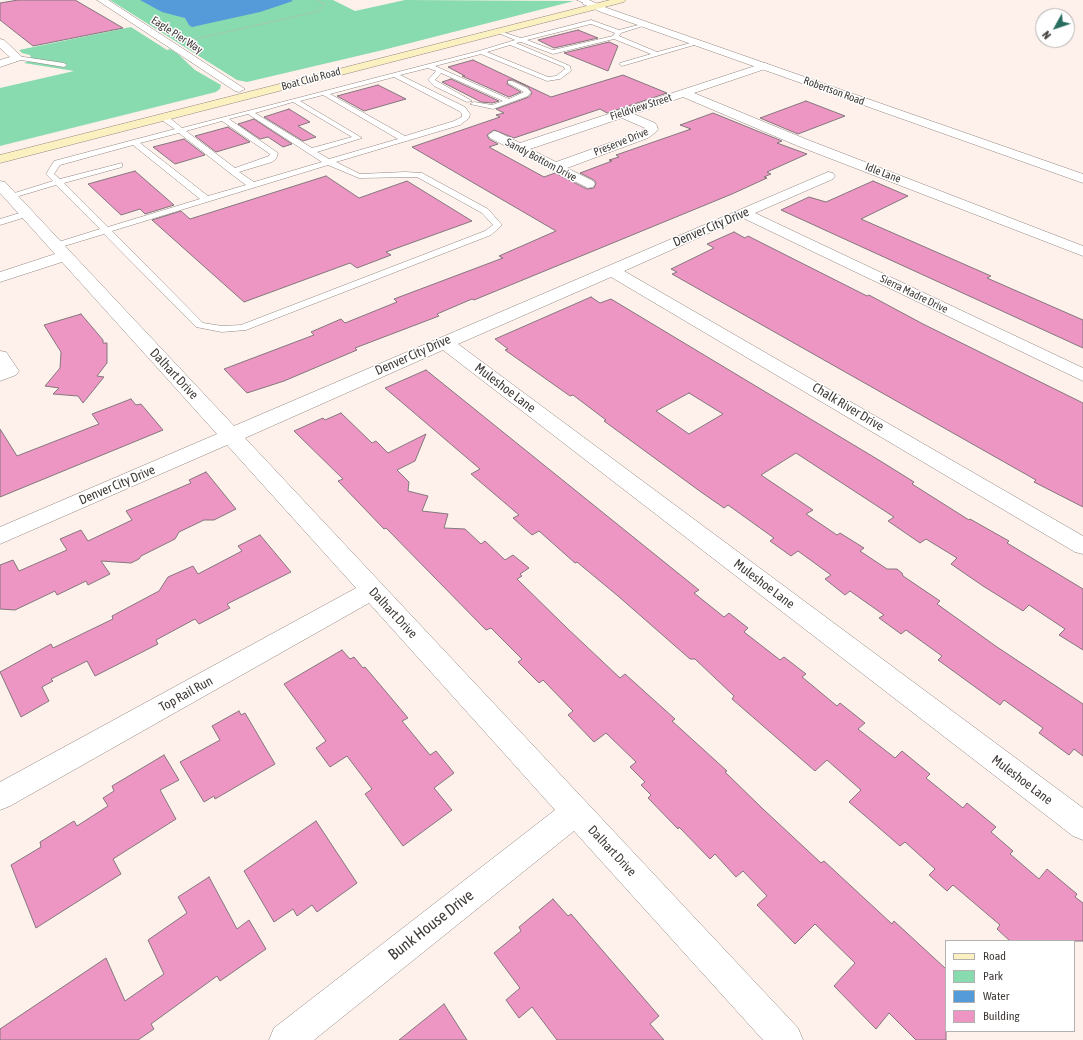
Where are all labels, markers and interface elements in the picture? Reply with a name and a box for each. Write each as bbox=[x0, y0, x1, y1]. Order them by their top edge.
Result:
north arrow bbox=[1035, 8, 1075, 48]
street label: Eagle Pier Way bbox=[149, 14, 205, 56]
text: N bbox=[1040, 29, 1053, 41]
street label: Boat Club Road bbox=[280, 65, 342, 93]
street label: Robertson Road bbox=[802, 74, 866, 108]
street label: Fieldview Street bbox=[608, 91, 674, 123]
street label: Preserve Drive bbox=[592, 125, 650, 159]
street label: Sandy Bottom Drive bbox=[503, 136, 579, 184]
street label: Idle Lane bbox=[863, 160, 903, 186]
street label: Denver City Drive bbox=[671, 204, 751, 250]
street label: Sierra Madre Drive bbox=[878, 272, 950, 316]
street label: Denver City Drive bbox=[373, 331, 453, 379]
street label: Dalhart Drive bbox=[147, 345, 201, 403]
street label: Muleshoe Lane bbox=[471, 360, 539, 416]
street label: Chalk River Drive bbox=[809, 380, 887, 434]
street label: Denver City Drive bbox=[77, 462, 157, 508]
street label: Muleshoe Lane bbox=[730, 556, 798, 612]
street label: Dalhart Drive bbox=[366, 584, 420, 642]
street label: Top Rail Run bbox=[156, 673, 216, 715]
street label: Muleshoe Lane bbox=[988, 752, 1056, 808]
street label: Dalhart Drive bbox=[585, 822, 639, 880]
street label: Bunk House Drive bbox=[385, 886, 477, 964]
legend bbox=[945, 940, 1075, 1032]
text: Road bbox=[983, 949, 1006, 963]
text: Park bbox=[983, 969, 1003, 983]
text: Water bbox=[983, 989, 1009, 1003]
text: Building bbox=[983, 1009, 1020, 1023]

